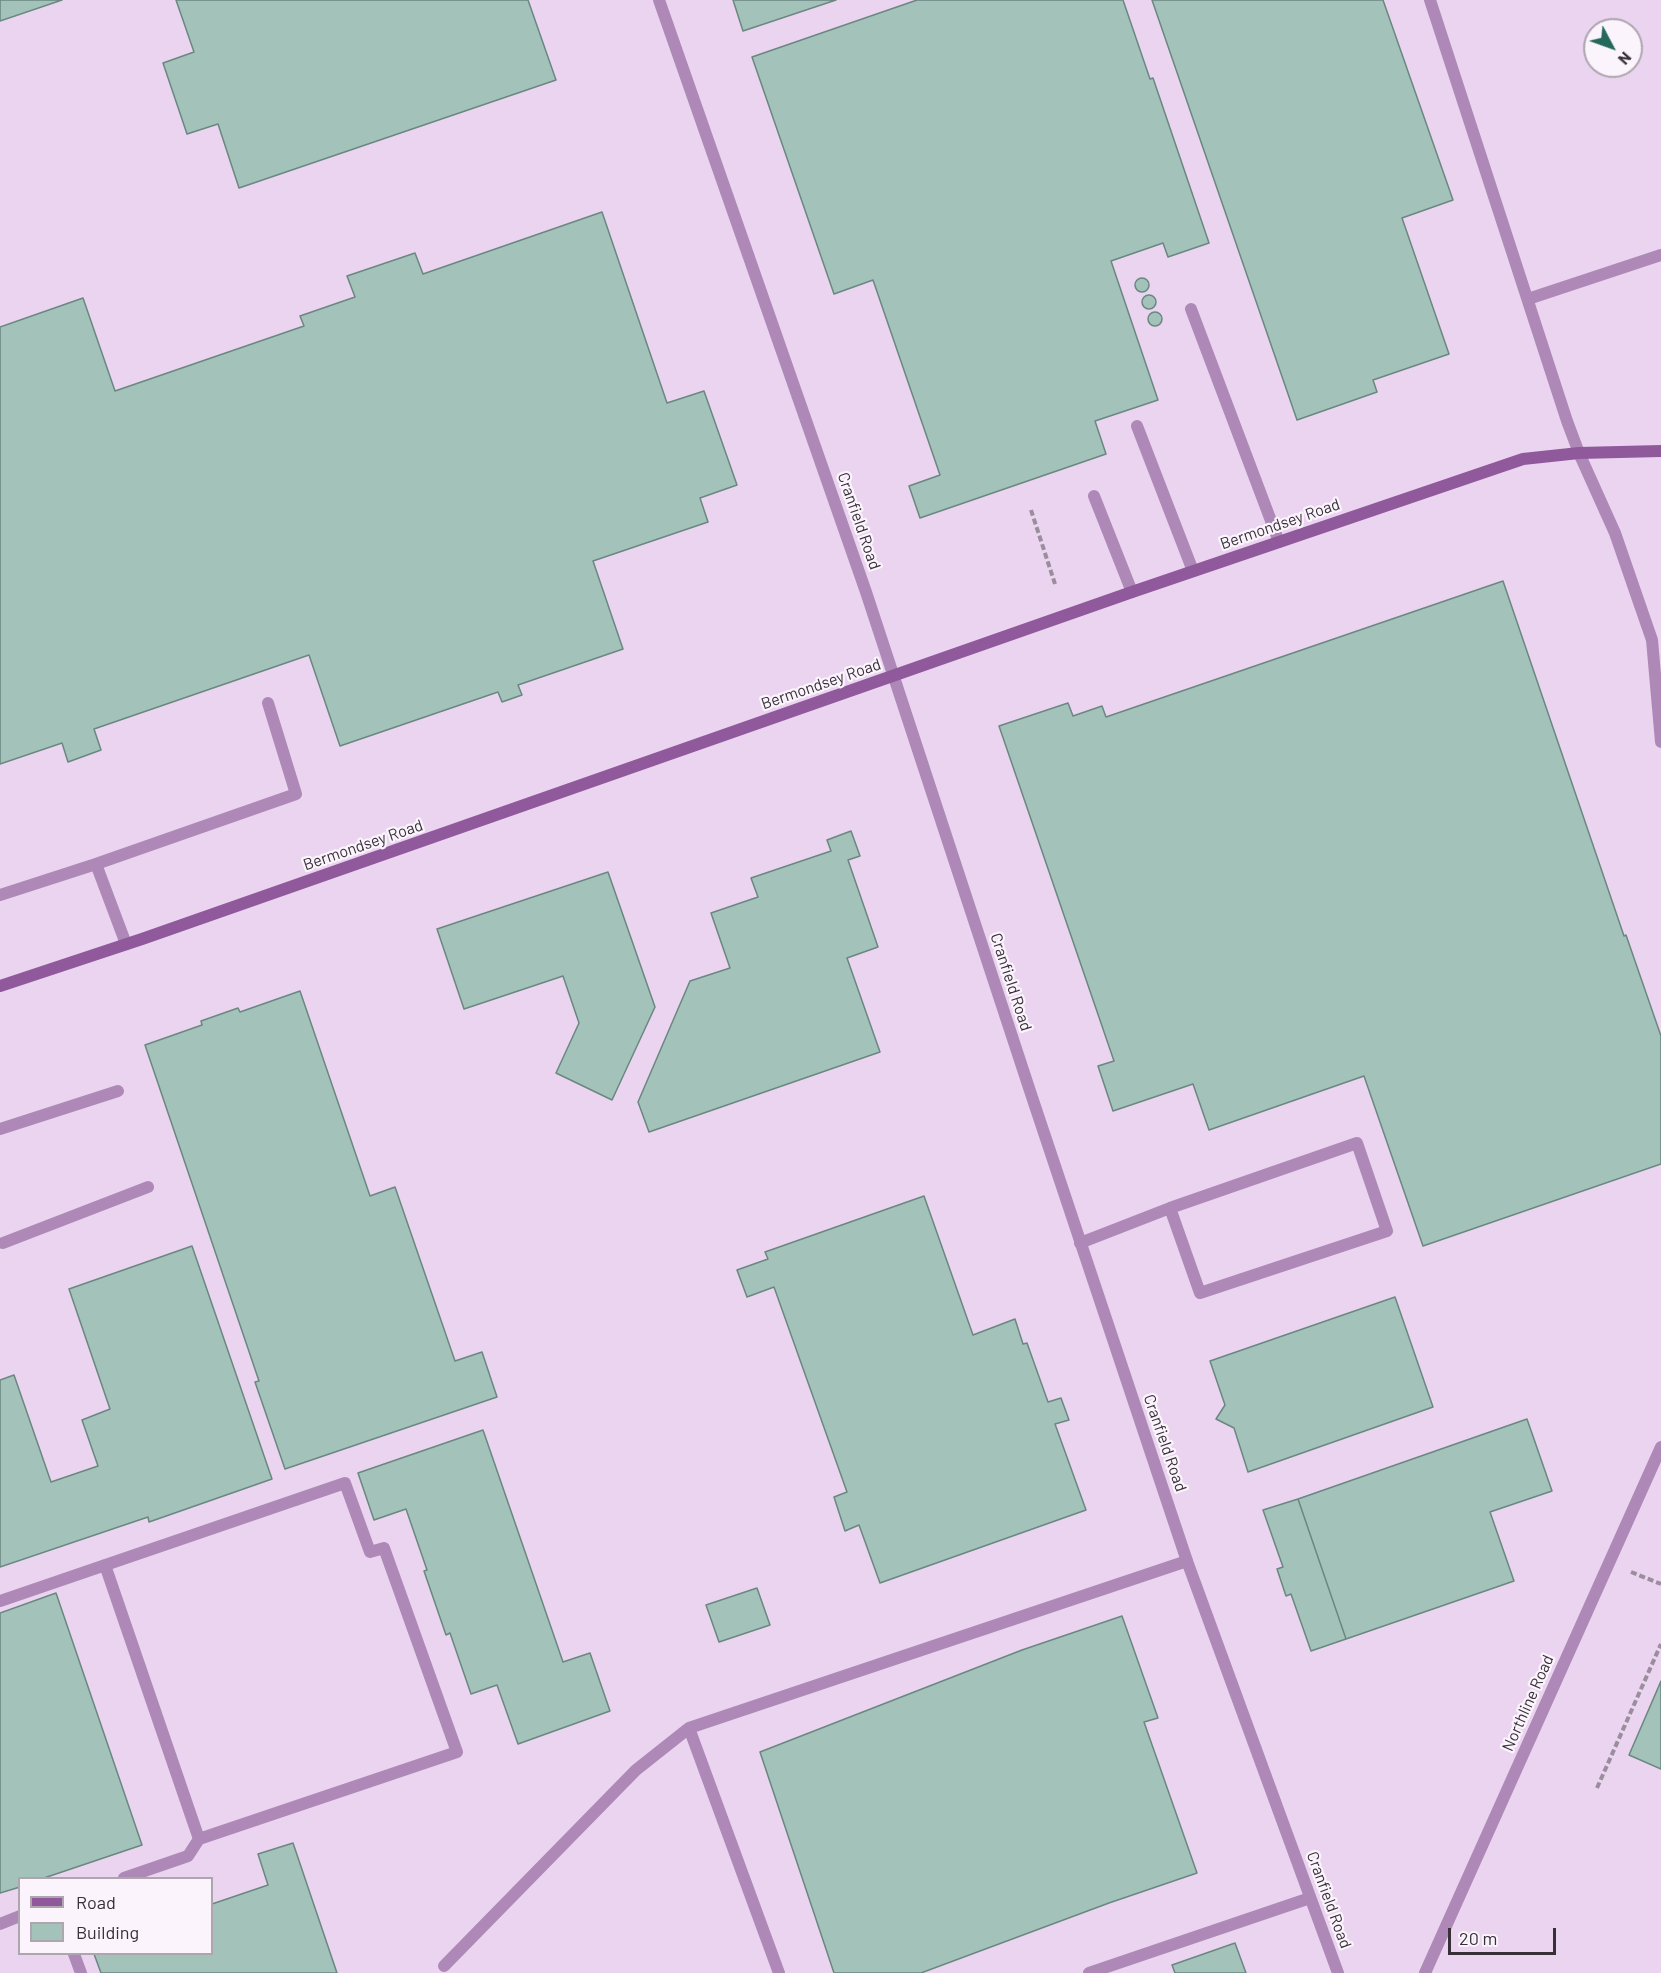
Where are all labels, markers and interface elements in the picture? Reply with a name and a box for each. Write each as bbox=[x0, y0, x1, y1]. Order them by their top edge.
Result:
north arrow bbox=[1583, 18, 1643, 78]
text: N bbox=[1615, 49, 1636, 69]
street label: Cranfield Road bbox=[833, 470, 885, 572]
street label: Bermondsey Road bbox=[1218, 495, 1342, 553]
street label: Bermondsey Road bbox=[759, 655, 883, 713]
street label: Bermondsey Road bbox=[301, 816, 425, 874]
street label: Cranfield Road bbox=[986, 931, 1036, 1033]
street label: Cranfield Road bbox=[1139, 1392, 1191, 1494]
street label: Northline Road bbox=[1498, 1652, 1558, 1754]
street label: Cranfield Road bbox=[1303, 1849, 1355, 1951]
legend bbox=[18, 1877, 213, 1955]
text: Road bbox=[76, 1891, 116, 1913]
scale bar bbox=[1451, 1916, 1559, 1954]
text: Building bbox=[76, 1921, 139, 1943]
text: 20 m bbox=[1459, 1927, 1497, 1949]

